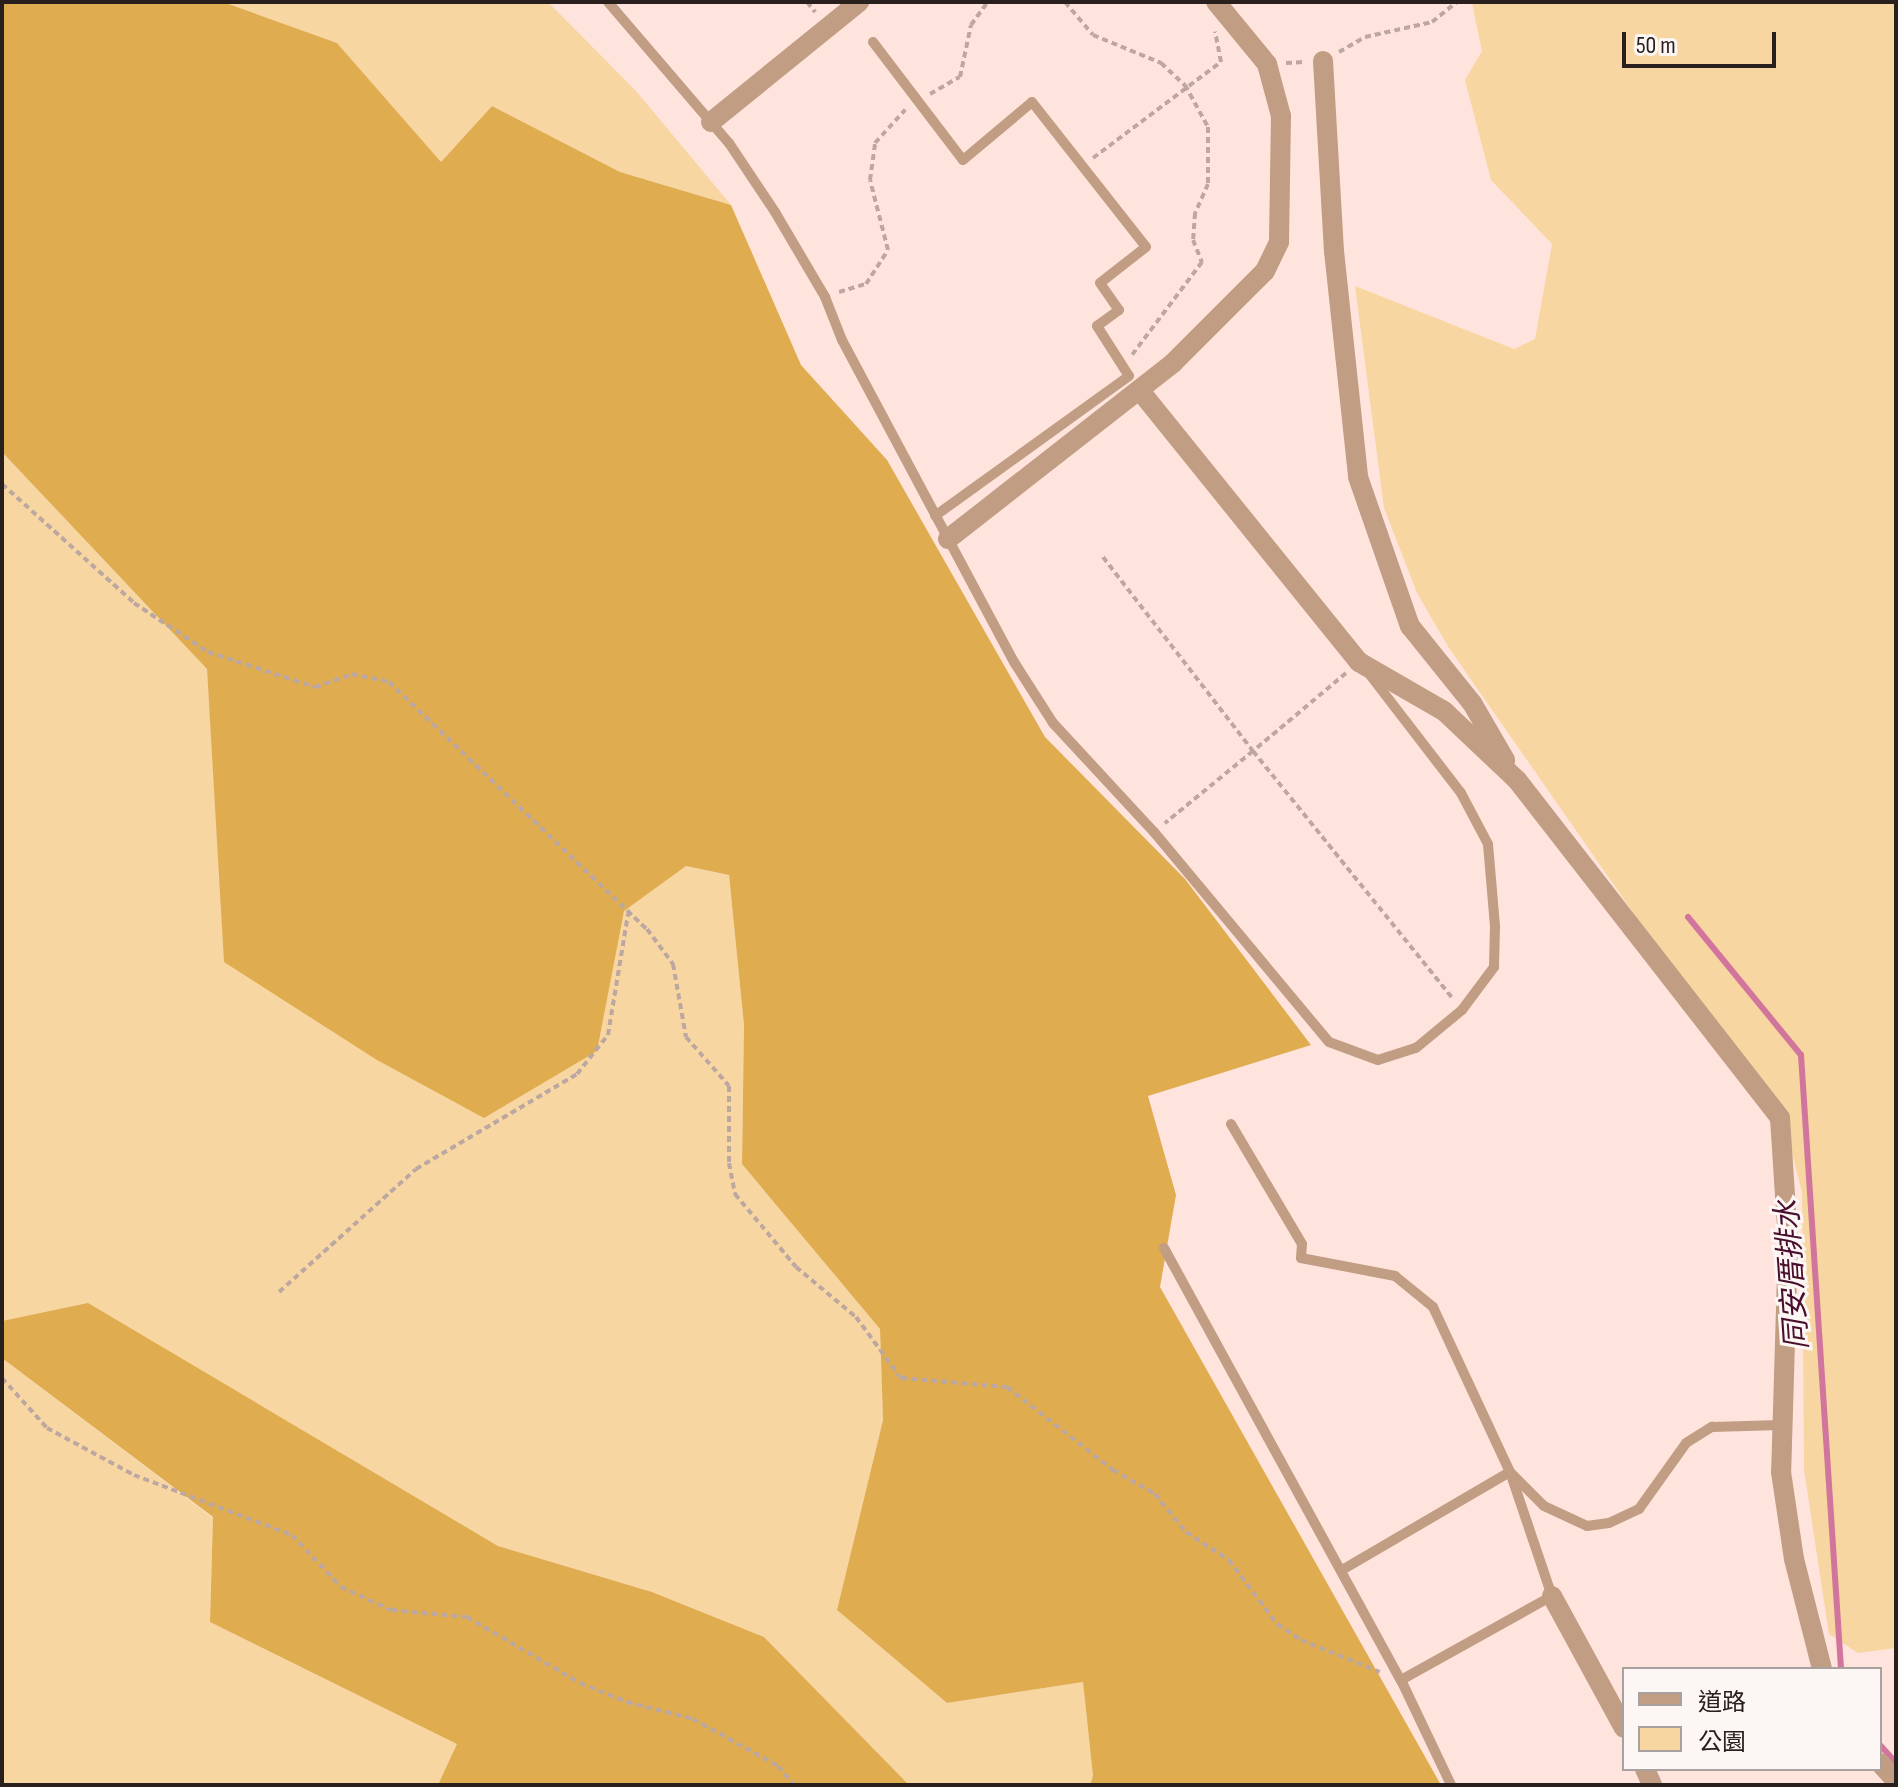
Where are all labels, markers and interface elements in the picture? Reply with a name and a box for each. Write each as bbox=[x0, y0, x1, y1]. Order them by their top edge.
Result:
scale bar bbox=[1626, 16, 1780, 66]
text: 50 m bbox=[1636, 31, 1676, 60]
water label: 同安厝排水 bbox=[1770, 1199, 1816, 1351]
legend bbox=[1622, 1667, 1882, 1771]
text: 道路 bbox=[1698, 1688, 1746, 1717]
text: 公園 bbox=[1698, 1728, 1746, 1757]

